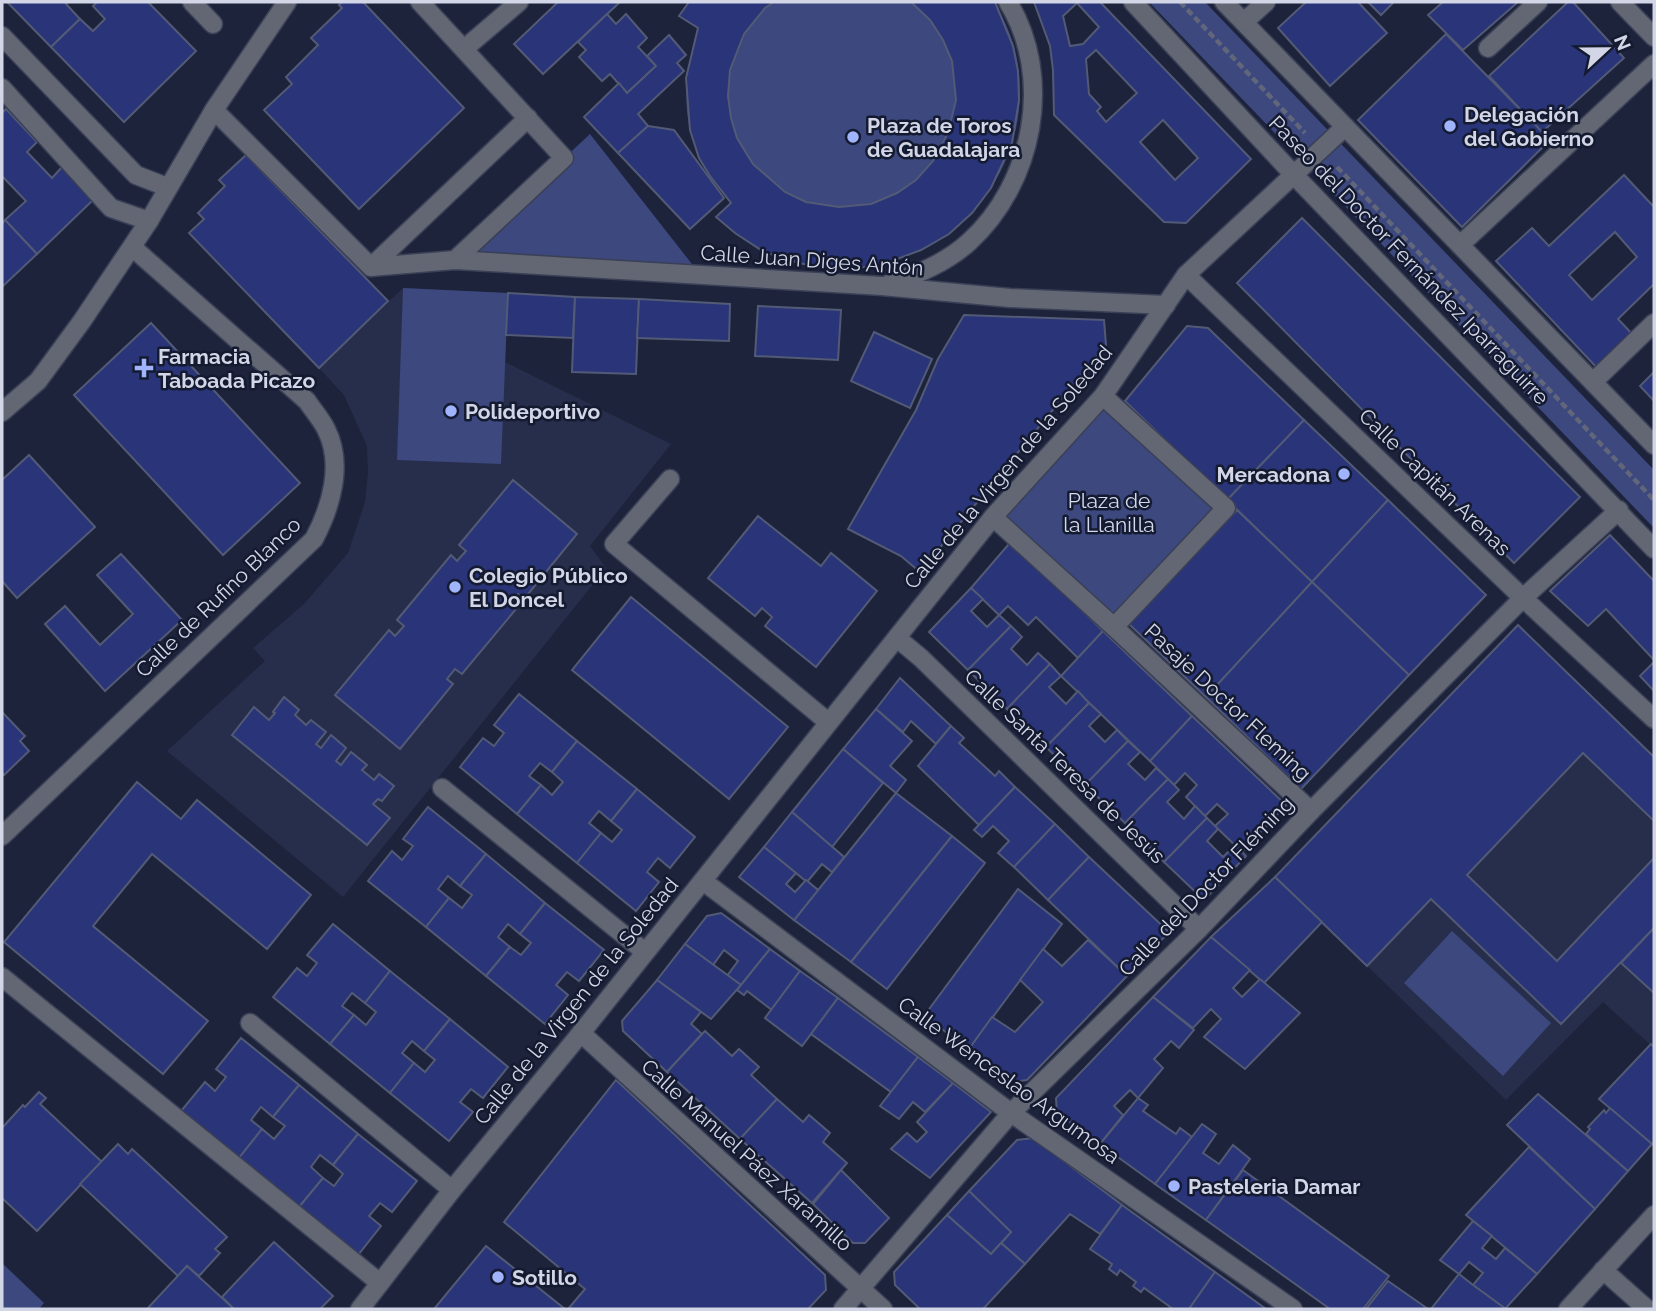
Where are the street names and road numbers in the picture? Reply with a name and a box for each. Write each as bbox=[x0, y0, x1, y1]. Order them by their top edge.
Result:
street label: Paseo del Doctor Fernández Iparraguirre bbox=[1264, 110, 1554, 410]
street label: Calle Juan Diges Antón bbox=[700, 240, 924, 280]
street label: Calle de la Virgen de la Soledad bbox=[899, 340, 1117, 594]
street label: Calle Capitán Arenas bbox=[1354, 403, 1516, 561]
street label: Calle de Rufino Blanco bbox=[130, 512, 306, 682]
street label: Pasaje Doctor Fleming bbox=[1140, 618, 1316, 786]
street label: Calle Santa Teresa de Jesús bbox=[960, 664, 1170, 868]
street label: Calle del Doctor Fléming bbox=[1113, 791, 1299, 981]
street label: Calle de la Virgen de la Soledad bbox=[469, 873, 683, 1129]
street label: Calle Wenceslao Argumosa bbox=[893, 991, 1125, 1169]
street label: Calle Manuel Páez Xaramillo bbox=[636, 1054, 858, 1256]

